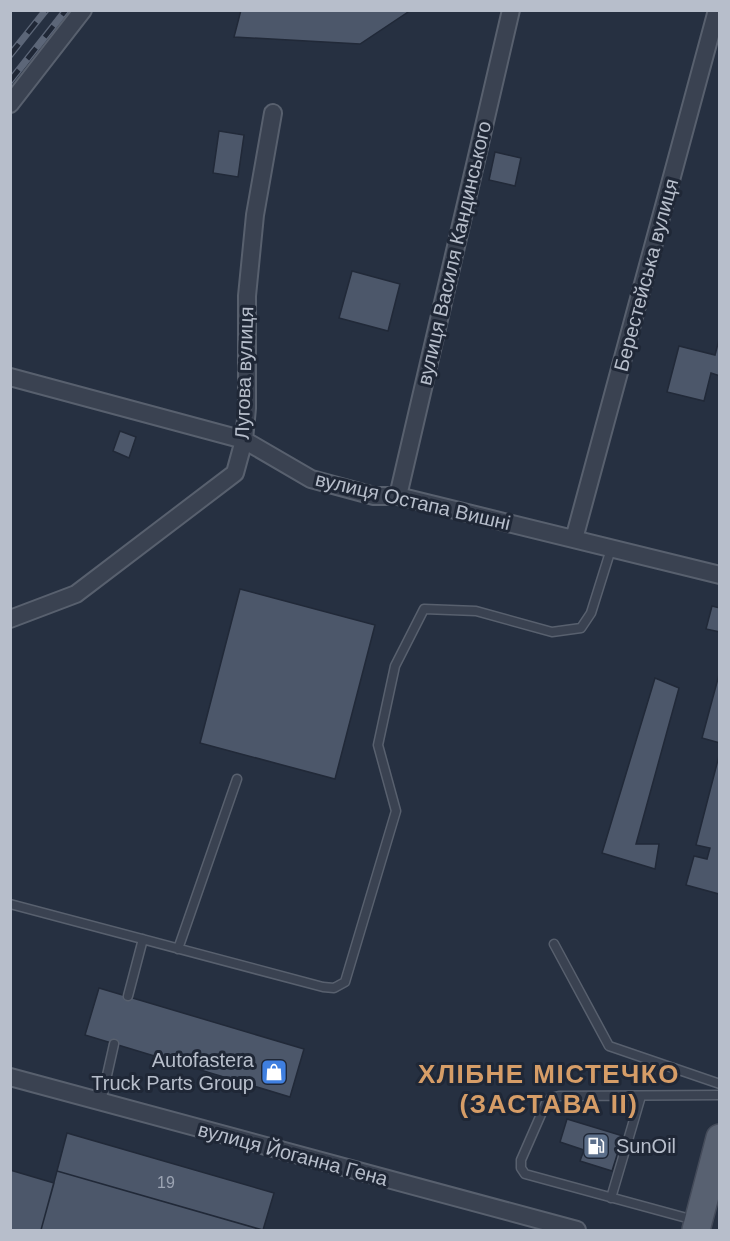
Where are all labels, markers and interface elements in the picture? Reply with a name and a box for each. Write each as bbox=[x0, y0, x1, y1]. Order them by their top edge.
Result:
street label: вулиця Василя Кандинського bbox=[413, 119, 495, 387]
street label: Берестейська вулиця bbox=[610, 176, 682, 374]
street label: Лугова вулиця bbox=[231, 306, 257, 440]
street label: вулиця Остапа Вишні bbox=[313, 468, 513, 534]
place label: Autofastera Truck Parts Group bbox=[91, 1049, 255, 1094]
shop icon: Autofastera Truck Parts Group bbox=[259, 1057, 289, 1087]
district label: ХЛІБНЕ МІСТЕЧКО (ЗАСТАВА ІІ) bbox=[418, 1059, 680, 1119]
street label: вулиця Йоганна Гена bbox=[196, 1117, 391, 1190]
fuel station icon: SunOil bbox=[581, 1131, 611, 1161]
place label: SunOil bbox=[616, 1135, 676, 1157]
house number: 19 bbox=[157, 1174, 175, 1191]

